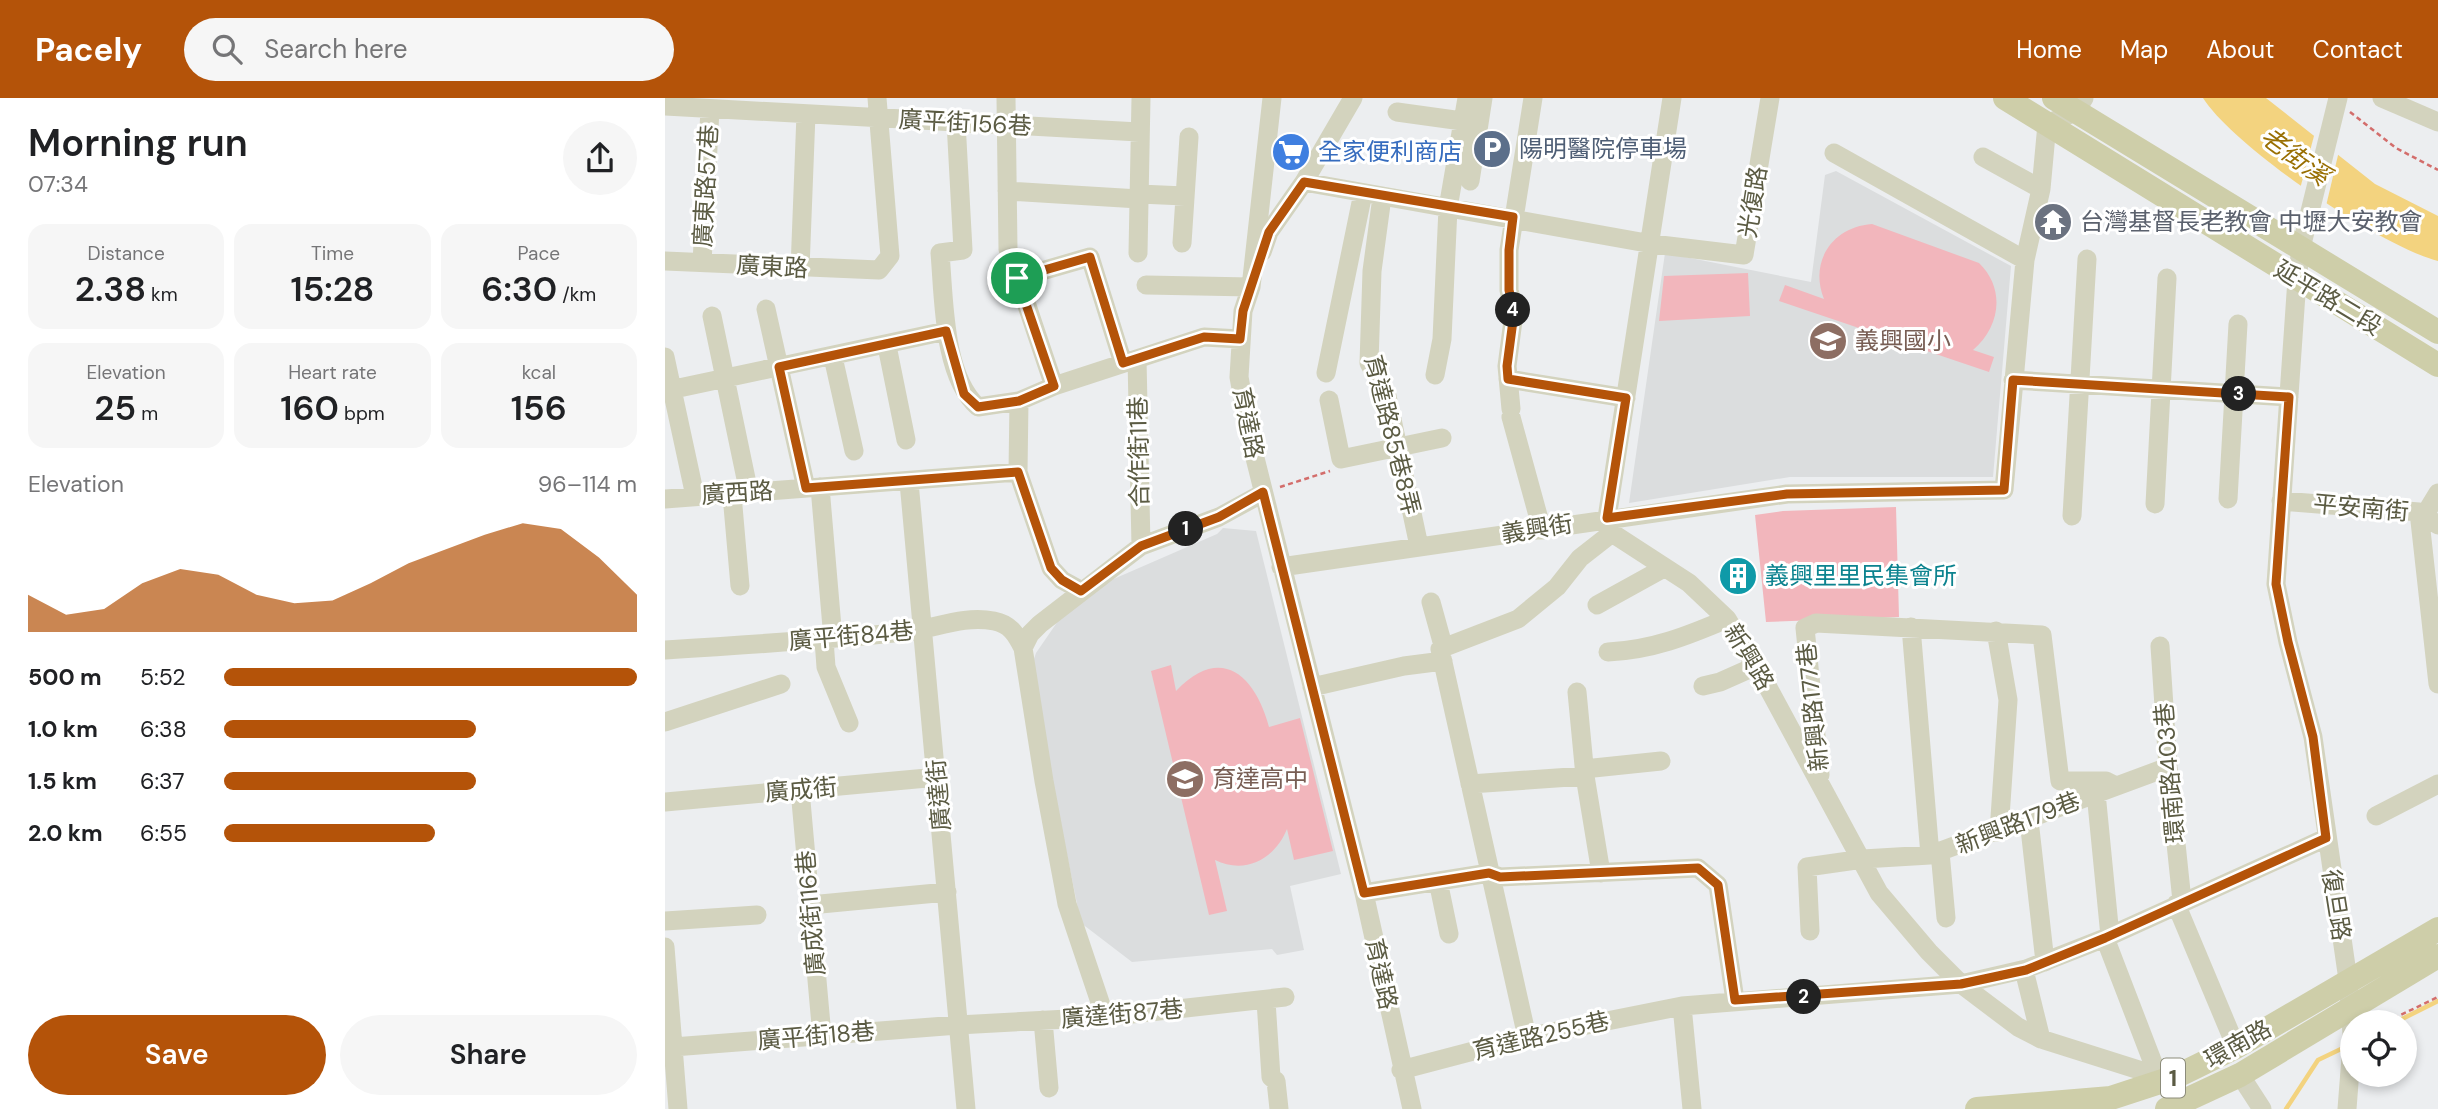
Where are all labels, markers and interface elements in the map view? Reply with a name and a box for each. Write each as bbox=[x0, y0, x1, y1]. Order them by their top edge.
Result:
search box bbox=[184, 18, 674, 81]
text: Pacely bbox=[35, 28, 142, 71]
icon: search bbox=[208, 30, 246, 68]
text: Search here bbox=[264, 32, 408, 66]
text: Home bbox=[2016, 34, 2082, 65]
text: Map bbox=[2120, 34, 2168, 65]
text: About bbox=[2206, 34, 2275, 65]
text: Contact bbox=[2313, 34, 2403, 65]
street label: 廣平街156巷 bbox=[898, 104, 1032, 141]
text: Morning run bbox=[28, 118, 248, 168]
water label: 老街溪 bbox=[2253, 119, 2340, 195]
button: share bbox=[563, 121, 637, 195]
street label: 廣東路57巷 bbox=[687, 124, 724, 248]
parking icon: 陽明醫院停車場 bbox=[1471, 128, 1513, 170]
supermarket icon: 全家便利商店 bbox=[1270, 131, 1312, 173]
place label: 陽明醫院停車場 bbox=[1519, 133, 1687, 164]
place label: 全家便利商店 bbox=[1318, 136, 1462, 167]
street label: 光復路 bbox=[1732, 164, 1773, 240]
text: 07:34 bbox=[28, 169, 88, 199]
temple icon: 台灣基督長老教會 中壢大安教會 bbox=[2032, 201, 2074, 243]
place label: 台灣基督長老教會 中壢大安教會 bbox=[2080, 206, 2422, 237]
text: Distance bbox=[88, 241, 165, 266]
text: Time bbox=[311, 241, 354, 266]
text: Pace bbox=[518, 241, 560, 266]
pin bbox=[987, 248, 1047, 308]
street label: 廣東路 bbox=[735, 249, 809, 284]
street label: 延平路二段 bbox=[2269, 253, 2388, 342]
icon: arrive bbox=[998, 259, 1036, 297]
text: 2.38 bbox=[75, 266, 146, 312]
text: 15:28 bbox=[291, 266, 374, 312]
text: 6:30 bbox=[481, 266, 557, 312]
text: km bbox=[146, 282, 178, 307]
text: /km bbox=[557, 282, 596, 307]
pin: 4 bbox=[1495, 292, 1531, 328]
text: 4 bbox=[1506, 297, 1519, 322]
school or university icon: 義興國小 bbox=[1807, 320, 1849, 362]
place label: 義興國小 bbox=[1855, 325, 1951, 356]
street label: 育達路85巷8弄 bbox=[1358, 352, 1427, 518]
text: Elevation bbox=[87, 360, 166, 385]
text: Heart rate bbox=[288, 360, 377, 385]
text: kcal bbox=[522, 360, 556, 385]
pin: 3 bbox=[2221, 376, 2257, 412]
text: 3 bbox=[2233, 381, 2244, 406]
text: 25 bbox=[94, 385, 136, 431]
text: 160 bbox=[280, 385, 339, 431]
text: 156 bbox=[511, 385, 567, 431]
street label: 育達路 bbox=[1226, 385, 1271, 461]
street label: 合作街11巷 bbox=[1122, 396, 1155, 508]
text: m bbox=[136, 401, 158, 426]
text: bpm bbox=[339, 401, 385, 426]
text: Elevation bbox=[28, 469, 124, 499]
text: 96–114 m bbox=[538, 469, 637, 499]
street label: 廣西路 bbox=[700, 475, 774, 510]
street label: 平安南街 bbox=[2312, 488, 2410, 527]
street label: 義興街 bbox=[1499, 508, 1575, 549]
pin: 1 bbox=[1169, 512, 1203, 546]
text: 1 bbox=[1182, 516, 1189, 541]
building icon: 義興里里民集會所 bbox=[1717, 555, 1759, 597]
place label: 義興里里民集會所 bbox=[1765, 560, 1957, 591]
street label: 廣平街84巷 bbox=[787, 615, 915, 656]
street label: 新興路 bbox=[1718, 618, 1781, 696]
street label: 新興路177巷 bbox=[1790, 641, 1835, 773]
text: 500 m bbox=[28, 662, 102, 692]
text: 5:52 bbox=[140, 662, 186, 692]
street label: 環南路403巷 bbox=[2148, 701, 2191, 845]
text: 1.0 km bbox=[28, 714, 98, 744]
text: 6:38 bbox=[140, 714, 187, 744]
street label: 廣達街 bbox=[920, 758, 957, 832]
school or university icon: 育達高中 bbox=[1164, 758, 1206, 800]
place label: 育達高中 bbox=[1212, 763, 1308, 794]
text: 1.5 km bbox=[28, 766, 97, 796]
text: 6:37 bbox=[140, 766, 185, 796]
street label: 廣成街 bbox=[764, 771, 838, 808]
street label: 新興路179巷 bbox=[1951, 785, 2084, 860]
text: 2.0 km bbox=[28, 818, 103, 848]
text: 6:55 bbox=[140, 818, 187, 848]
street label: 廣成街116巷 bbox=[790, 849, 831, 977]
street label: 復旦路 bbox=[2316, 867, 2357, 943]
street label: 育達路 bbox=[1359, 935, 1404, 1012]
pin: 2 bbox=[1787, 979, 1821, 1014]
text: 2 bbox=[1798, 984, 1809, 1009]
street label: 廣達街87巷 bbox=[1059, 993, 1184, 1034]
street label: 育達路255巷 bbox=[1470, 1005, 1612, 1066]
map controls bbox=[2340, 1010, 2417, 1087]
button: locate bbox=[2340, 1010, 2417, 1087]
street label: 環南路 bbox=[2199, 1013, 2277, 1075]
button: Save bbox=[28, 1015, 326, 1095]
button: Share bbox=[340, 1015, 637, 1095]
street label: 廣平街18巷 bbox=[756, 1015, 876, 1056]
road number: 1 bbox=[2161, 1058, 2185, 1098]

